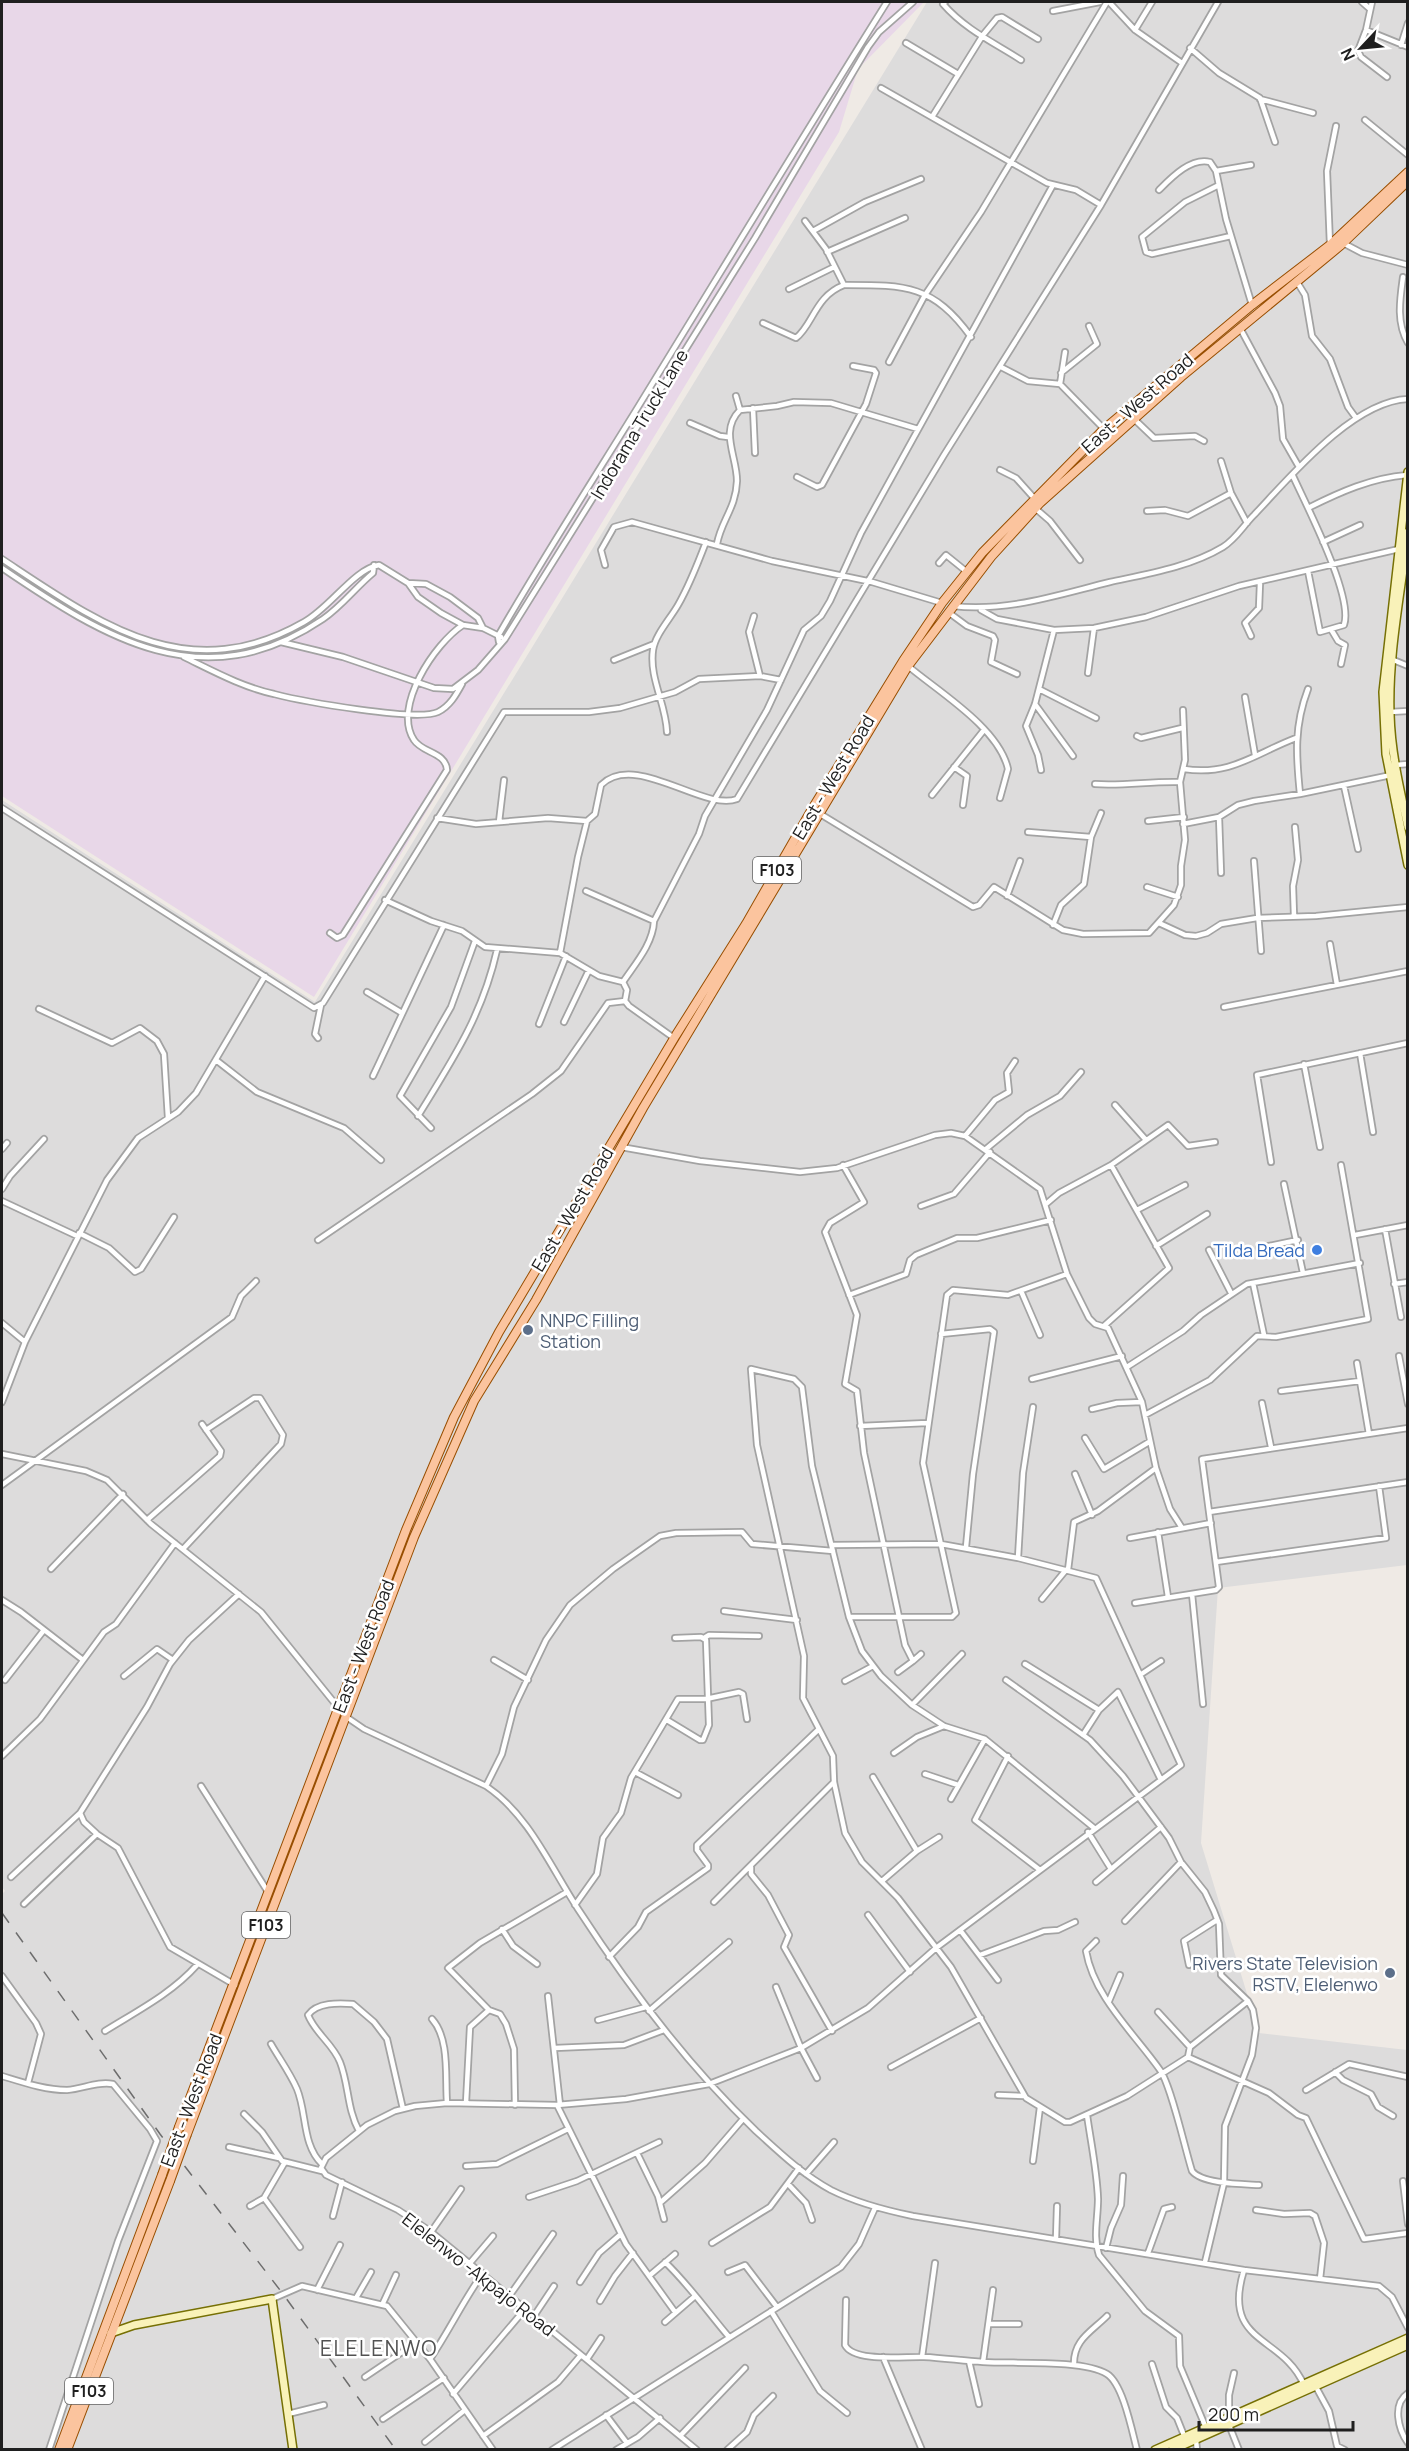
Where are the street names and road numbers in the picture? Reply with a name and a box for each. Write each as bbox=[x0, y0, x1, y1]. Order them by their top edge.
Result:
street label: Indorama Truck Lane bbox=[585, 345, 693, 503]
street label: East - West Road bbox=[1076, 348, 1198, 458]
street label: East - West Road bbox=[786, 710, 880, 844]
road number: F103 bbox=[753, 857, 801, 883]
street label: East - West Road bbox=[525, 1142, 619, 1276]
street label: East - West Road bbox=[327, 1576, 399, 1716]
road number: F103 bbox=[242, 1912, 290, 1938]
street label: East - West Road bbox=[155, 2030, 227, 2170]
street label: Elelenwo -Akpajo Road bbox=[398, 2207, 560, 2341]
road number: F103 bbox=[65, 2378, 113, 2404]

